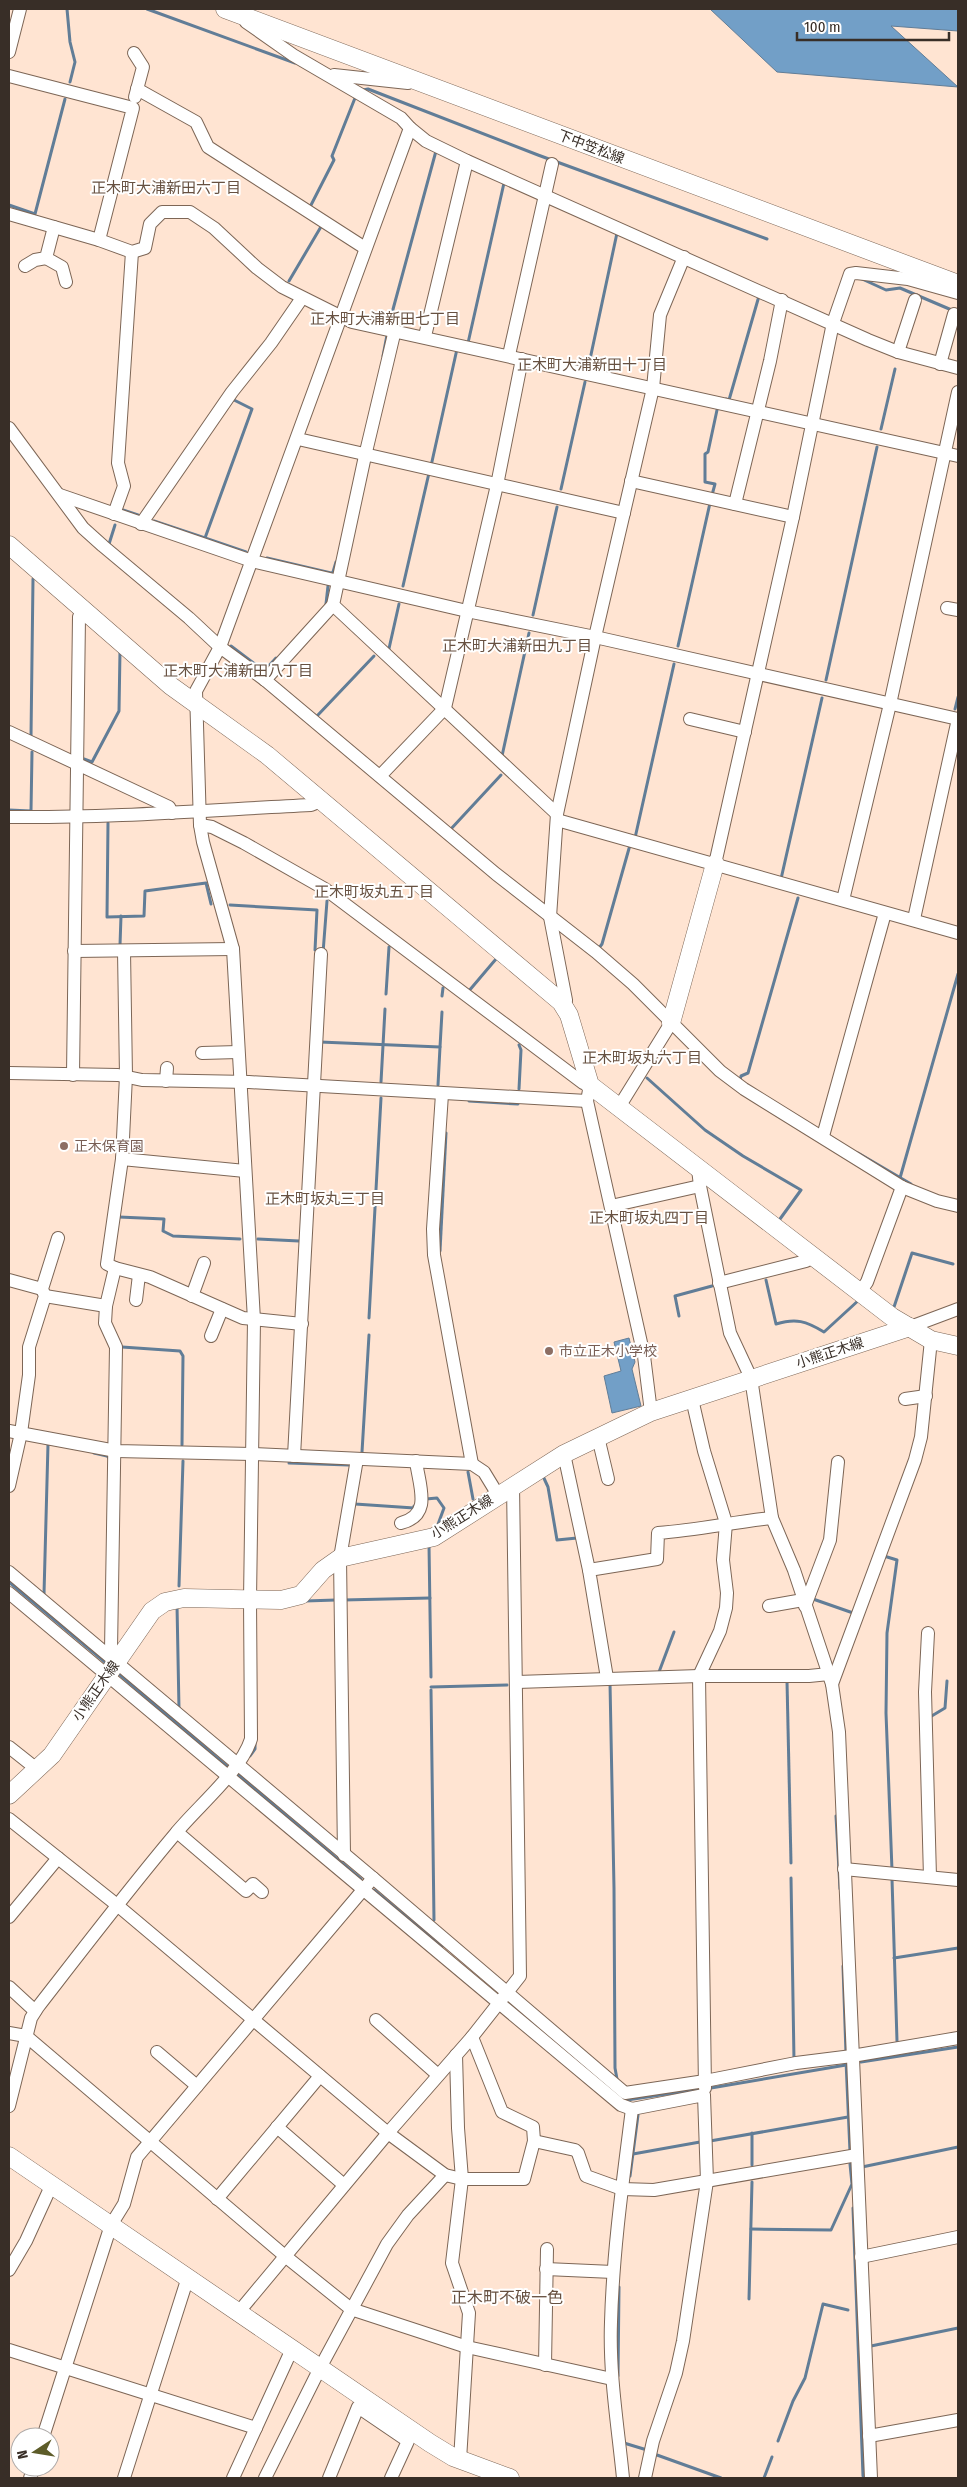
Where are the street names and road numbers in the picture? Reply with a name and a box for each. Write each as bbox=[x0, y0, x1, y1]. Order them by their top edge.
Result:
street label: 下中笠松線 bbox=[555, 127, 627, 167]
street label: 小熊正木線 bbox=[794, 1334, 866, 1372]
street label: 小熊正木線 bbox=[428, 1491, 496, 1543]
street label: 小熊正木線 bbox=[69, 1657, 123, 1725]

